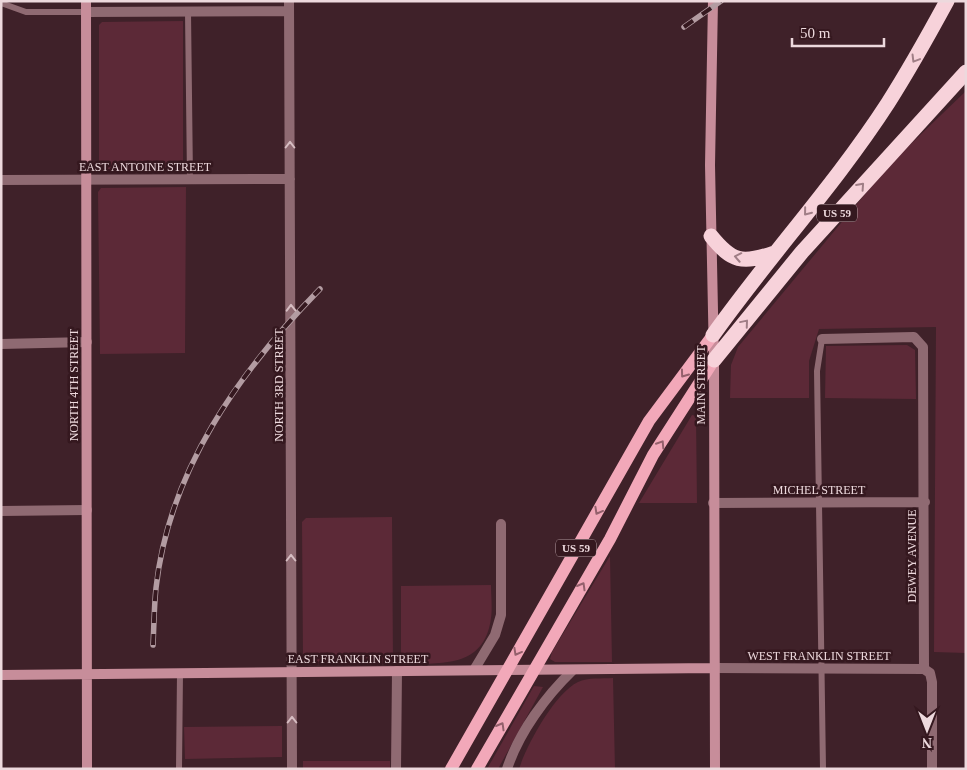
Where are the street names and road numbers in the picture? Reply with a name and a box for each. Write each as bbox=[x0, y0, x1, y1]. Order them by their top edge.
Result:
street label: EAST ANTOINE STREET bbox=[79, 160, 212, 174]
road number: US 59 bbox=[817, 204, 857, 222]
street label: NORTH 4TH STREET bbox=[67, 328, 81, 441]
street label: NORTH 3RD STREET bbox=[272, 328, 286, 442]
street label: MAIN STREET bbox=[694, 345, 708, 425]
street label: MICHEL STREET bbox=[773, 483, 866, 497]
street label: DEWEY AVENUE bbox=[905, 510, 919, 603]
road number: US 59 bbox=[556, 540, 596, 556]
street label: WEST FRANKLIN STREET bbox=[747, 649, 891, 663]
street label: EAST FRANKLIN STREET bbox=[288, 652, 429, 666]

